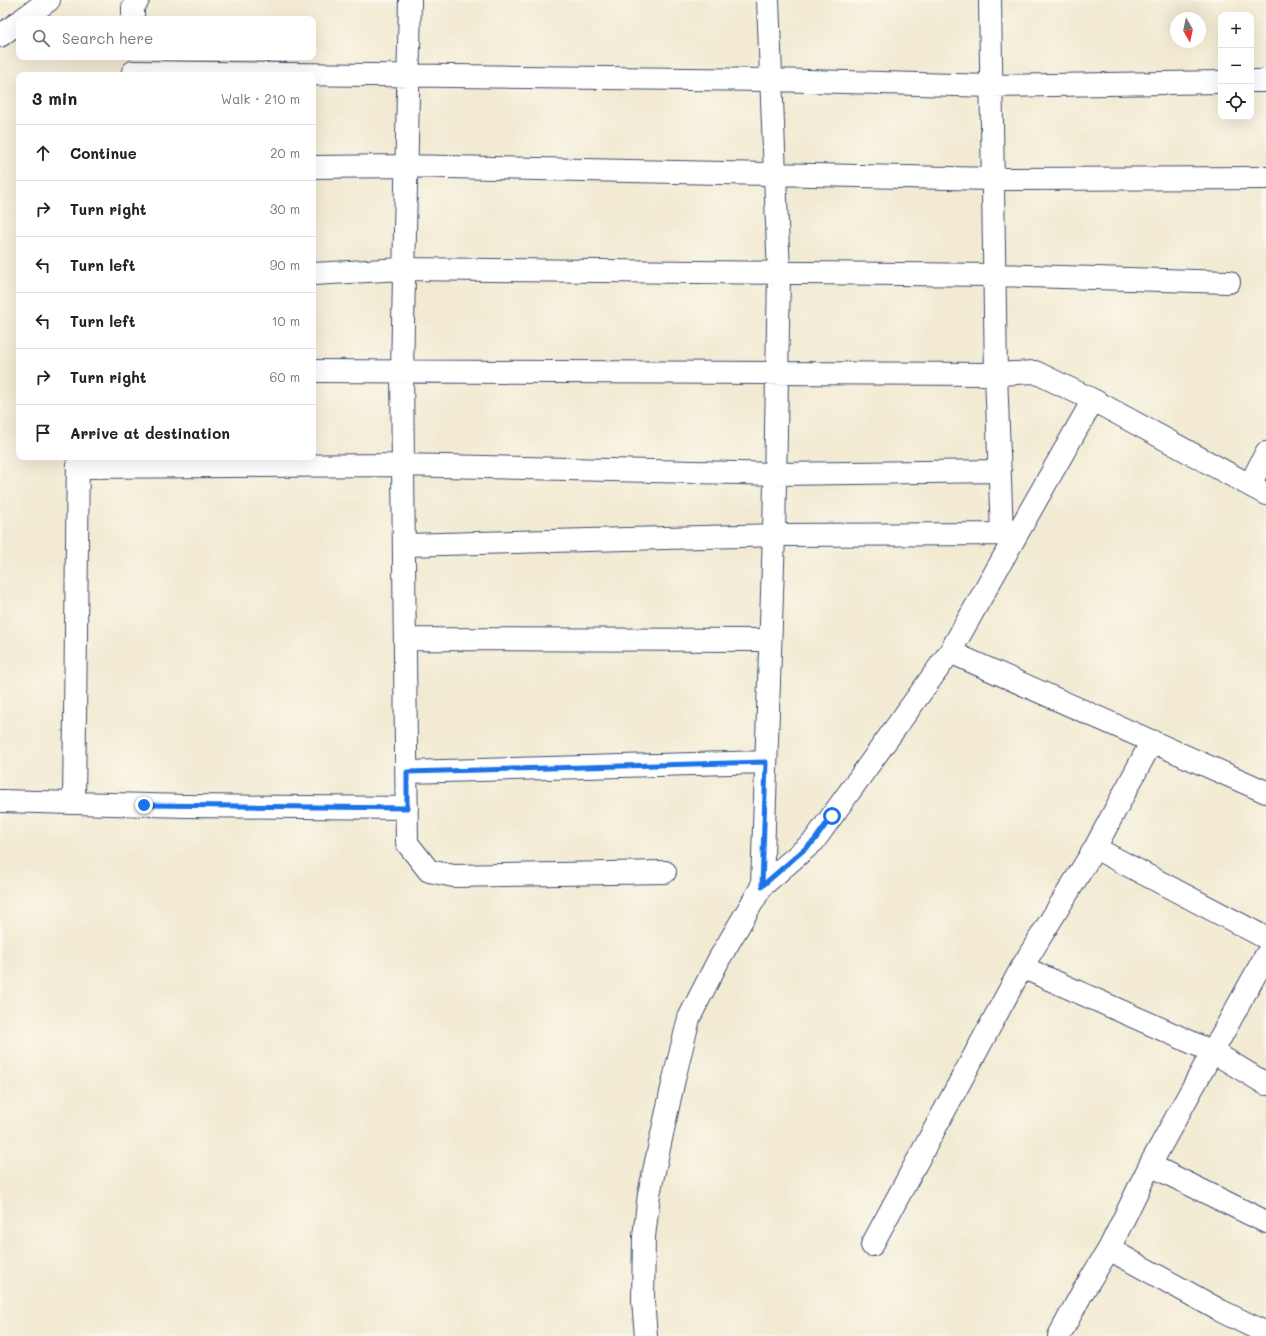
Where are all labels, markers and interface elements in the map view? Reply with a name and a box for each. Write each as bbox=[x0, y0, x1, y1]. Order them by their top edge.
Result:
north arrow bbox=[1170, 12, 1206, 48]
map controls bbox=[1218, 12, 1254, 120]
button: + bbox=[1218, 12, 1254, 48]
search box bbox=[16, 16, 316, 60]
icon: search bbox=[30, 27, 52, 49]
text: Search here bbox=[62, 28, 153, 48]
button: − bbox=[1218, 48, 1254, 84]
button: locate bbox=[1218, 84, 1254, 120]
text: 3 min bbox=[32, 87, 77, 109]
text: Walk · 210 m bbox=[221, 90, 300, 107]
icon: ahead bbox=[32, 142, 54, 164]
text: Continue bbox=[70, 143, 137, 163]
text: 20 m bbox=[270, 144, 300, 161]
icon: right bbox=[32, 198, 54, 220]
text: Turn right bbox=[70, 199, 147, 219]
text: 30 m bbox=[270, 200, 300, 217]
icon: left bbox=[32, 254, 54, 276]
text: Turn left bbox=[70, 255, 135, 275]
text: 90 m bbox=[270, 256, 300, 273]
icon: left bbox=[32, 310, 54, 332]
text: Turn left bbox=[70, 311, 135, 331]
text: 10 m bbox=[272, 312, 300, 329]
icon: right bbox=[32, 366, 54, 388]
text: Turn right bbox=[70, 367, 147, 387]
text: 60 m bbox=[270, 368, 300, 385]
icon: arrive bbox=[32, 422, 54, 444]
text: Arrive at destination bbox=[70, 423, 230, 443]
route end bbox=[135, 796, 153, 814]
route start bbox=[823, 807, 841, 825]

